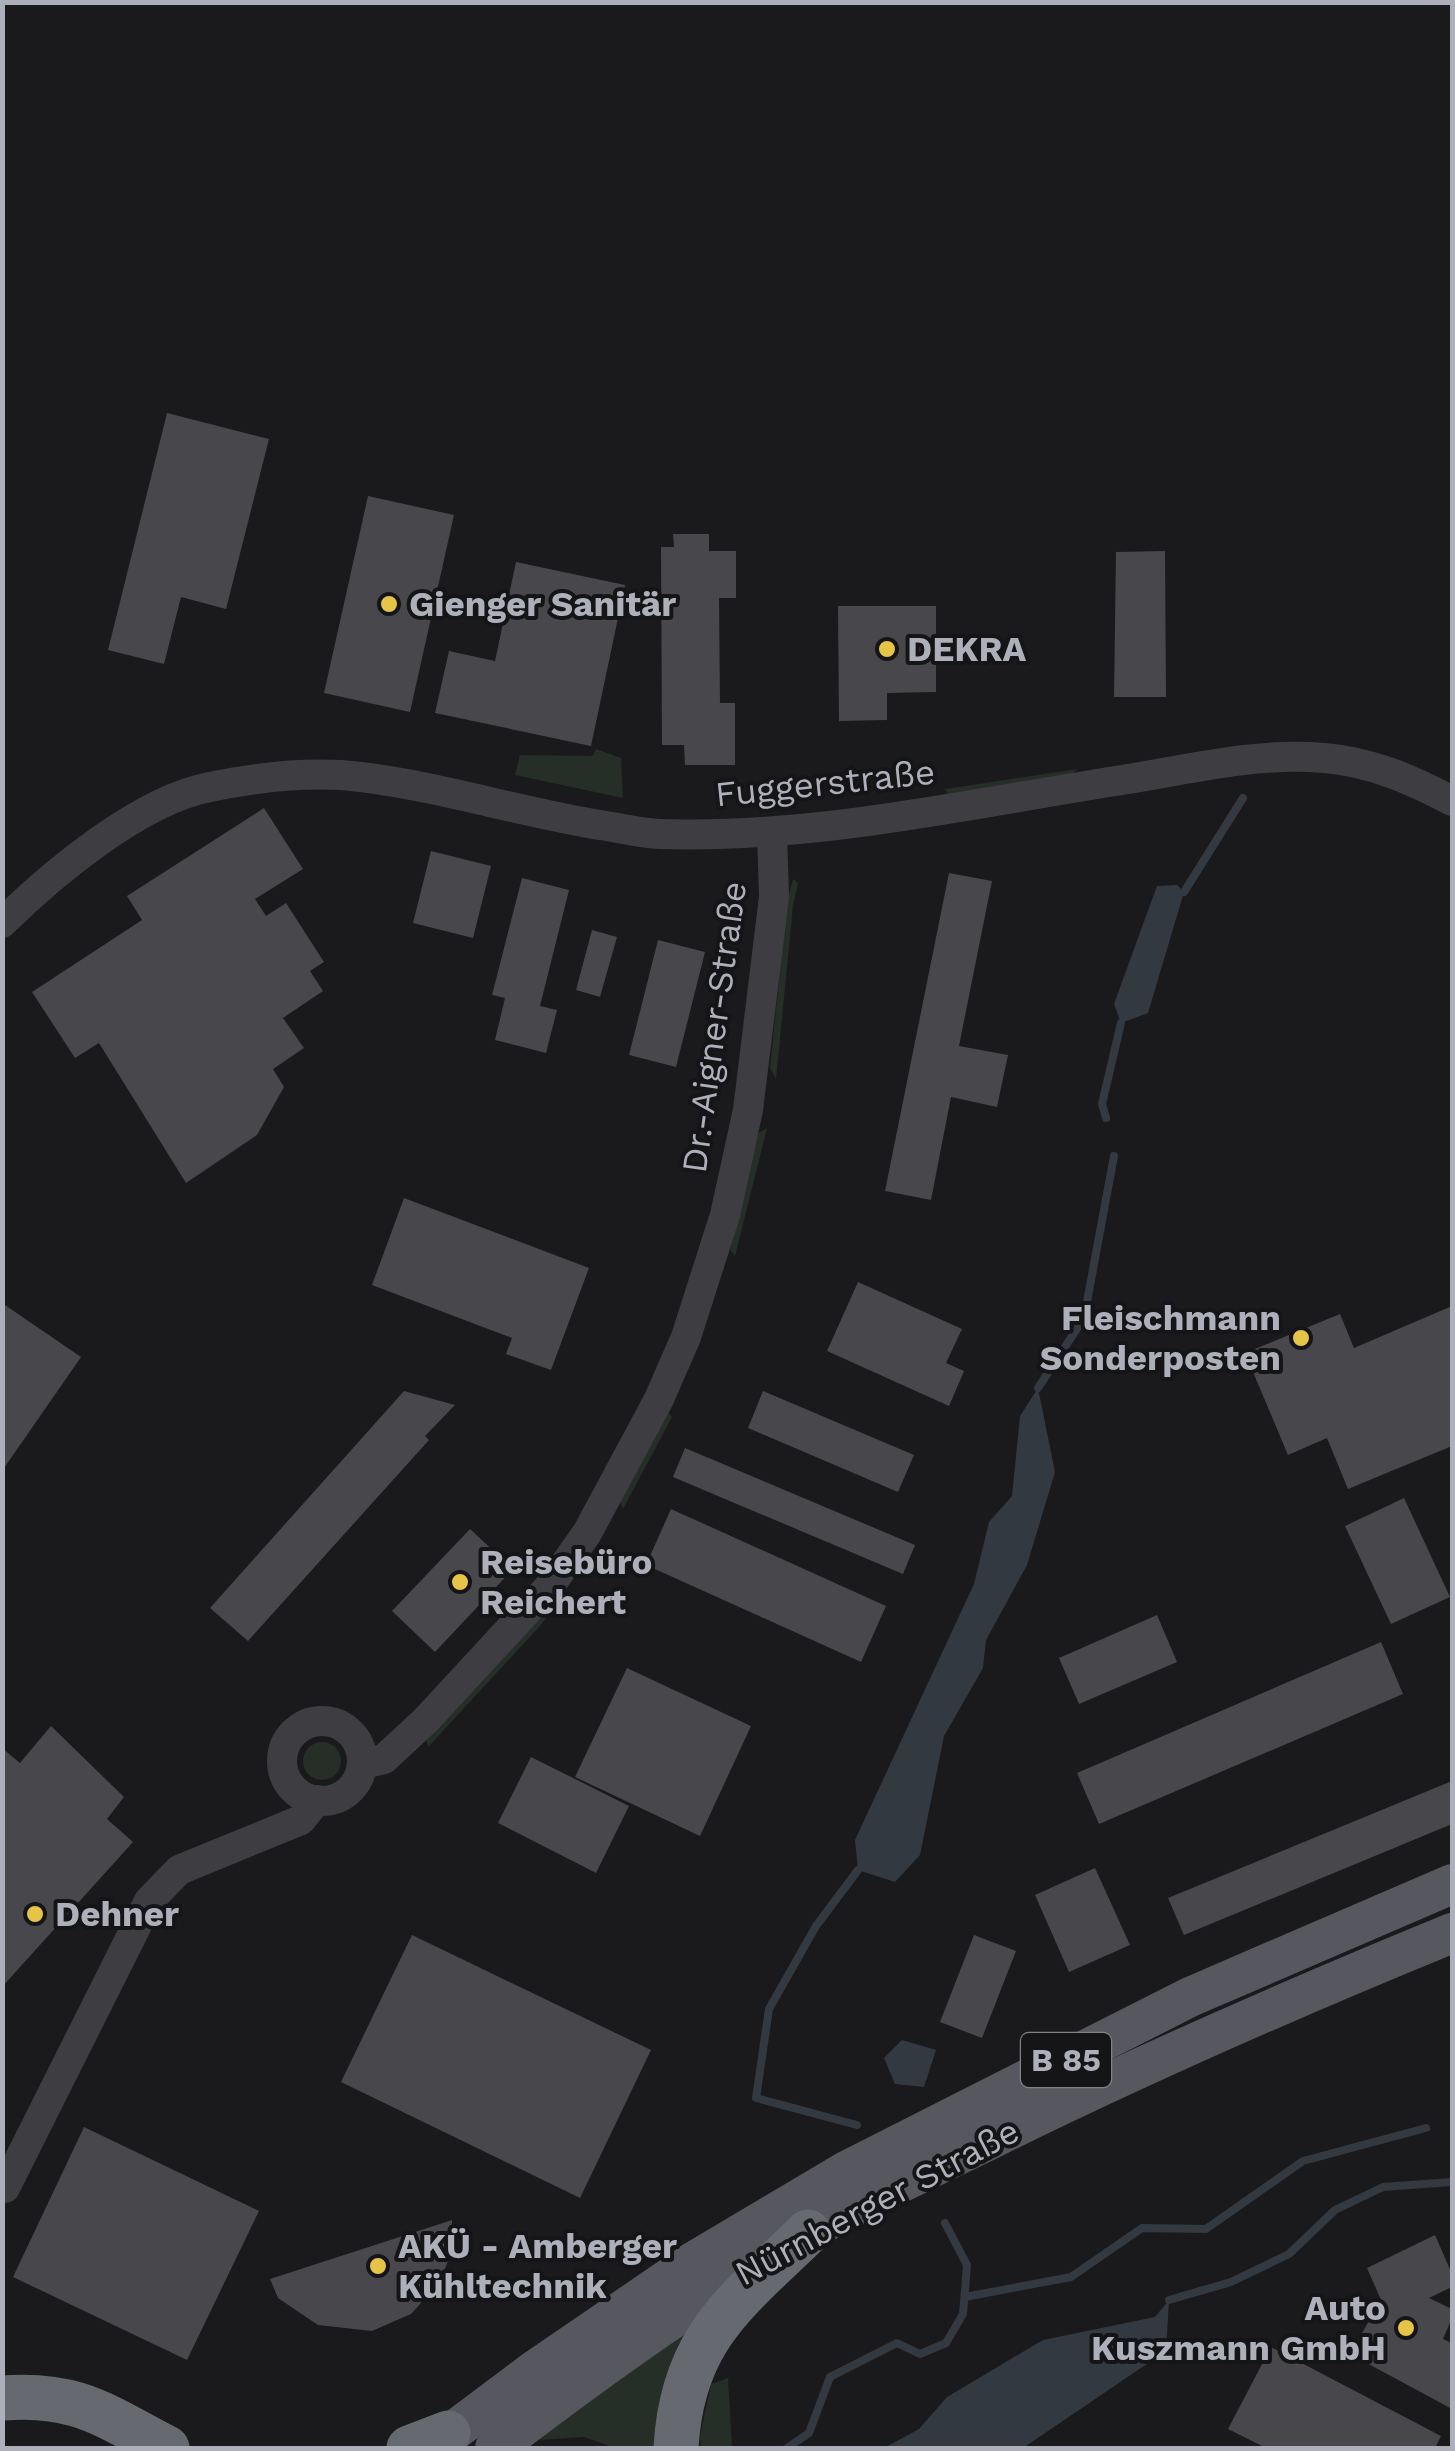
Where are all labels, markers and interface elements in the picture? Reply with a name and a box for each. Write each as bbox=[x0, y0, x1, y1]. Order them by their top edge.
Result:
place label: Gienger Sanitär bbox=[409, 583, 676, 625]
marker: Gienger Sanitär bbox=[378, 593, 400, 615]
place label: DEKRA bbox=[907, 628, 1027, 670]
marker: DEKRA bbox=[876, 638, 898, 660]
street label: Fuggerstraße bbox=[713, 751, 937, 815]
street label: Dr.-Aigner-Straße bbox=[673, 879, 755, 1175]
place label: Fleischmann Sonderposten bbox=[1040, 1297, 1281, 1379]
marker: Fleischmann Sonderposten bbox=[1290, 1327, 1312, 1349]
place label: Reisebüro Reichert bbox=[480, 1541, 653, 1623]
marker: Reisebüro Reichert bbox=[449, 1571, 471, 1593]
place label: Dehner bbox=[55, 1893, 179, 1935]
marker: Dehner bbox=[24, 1903, 46, 1925]
road number: B 85 bbox=[1021, 2033, 1111, 2087]
street label: Nürnberger Straße bbox=[728, 2109, 1026, 2295]
place label: AKÜ - Amberger Kühltechnik bbox=[398, 2225, 677, 2307]
marker: AKÜ - Amberger Kühltechnik bbox=[367, 2255, 389, 2277]
place label: Auto Kuszmann GmbH bbox=[1091, 2287, 1386, 2369]
marker: Auto Kuszmann GmbH bbox=[1395, 2317, 1417, 2339]

